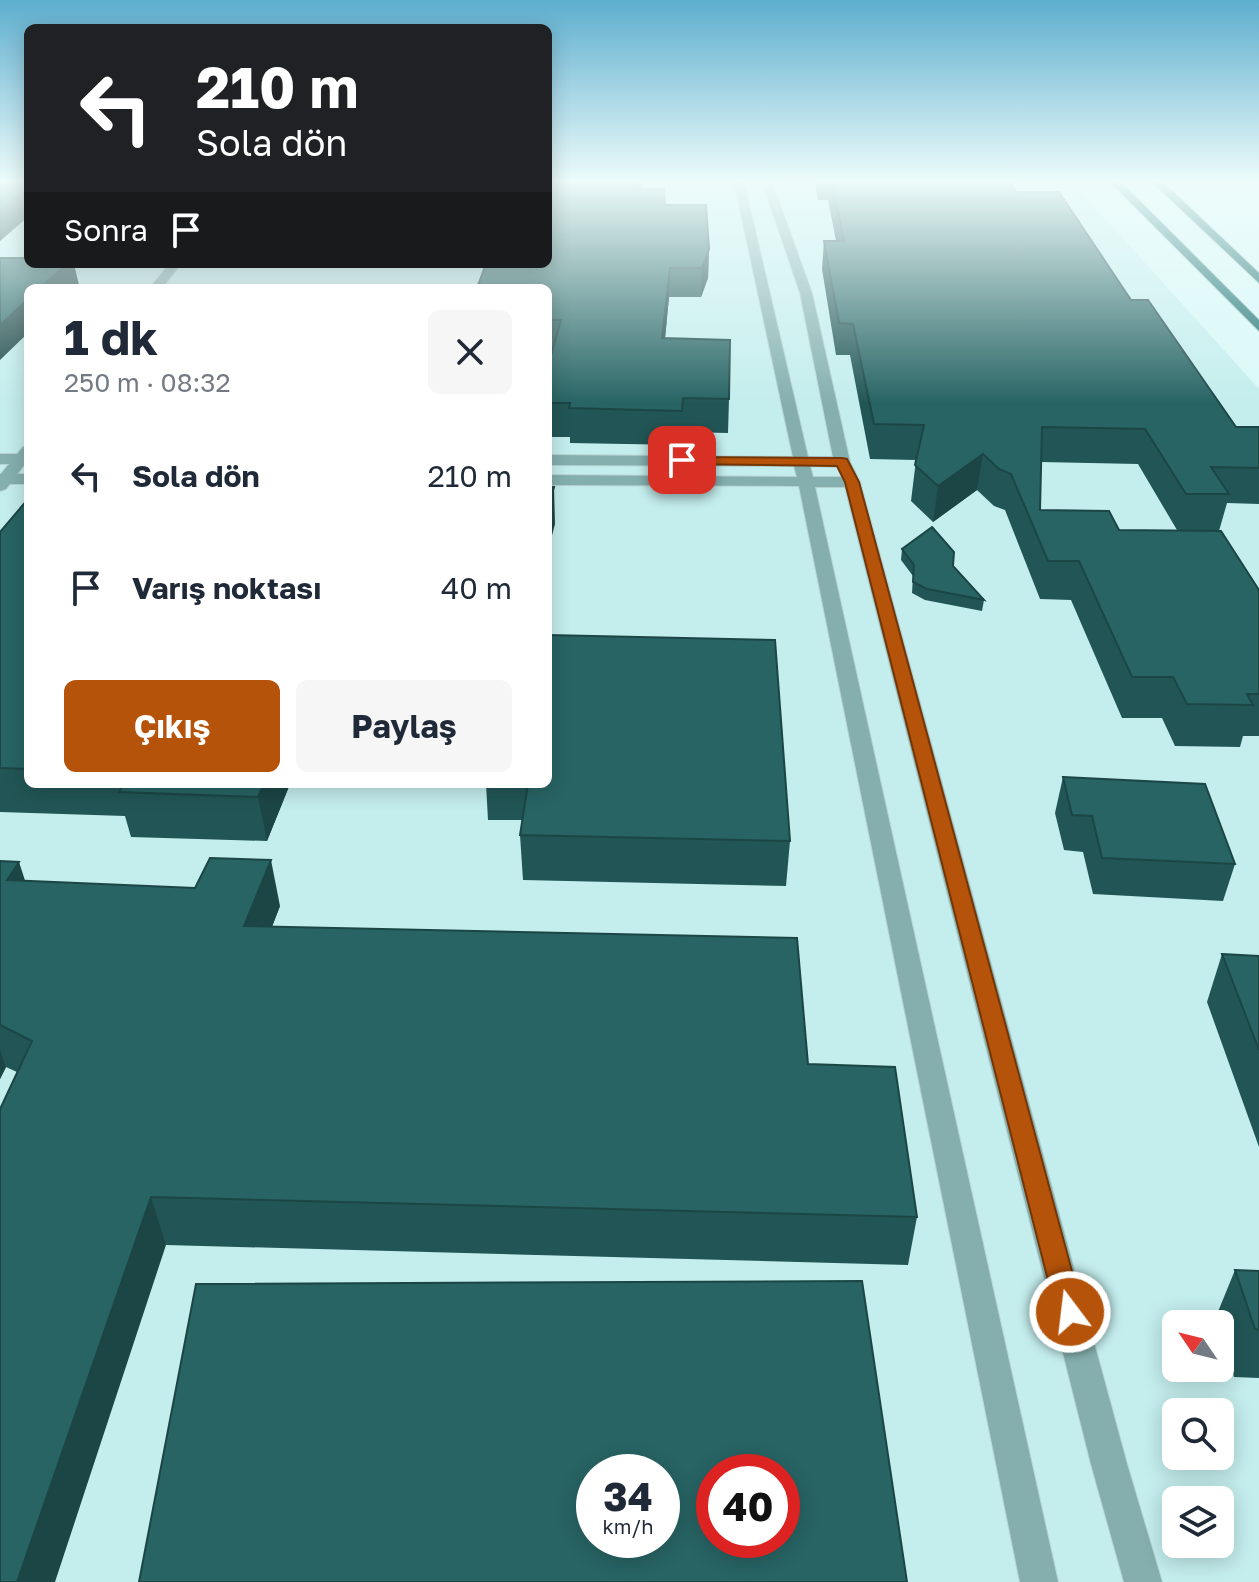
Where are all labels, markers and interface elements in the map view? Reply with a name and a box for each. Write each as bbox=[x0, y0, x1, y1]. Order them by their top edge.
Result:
text: 210 m bbox=[196, 53, 358, 120]
icon: left bbox=[64, 56, 168, 160]
text: Sola dön bbox=[196, 121, 347, 164]
icon: arrive bbox=[164, 208, 208, 252]
text: Sonra bbox=[64, 212, 148, 248]
text: 1 dk bbox=[64, 308, 158, 366]
button: close bbox=[428, 310, 512, 394]
text: 250 m · 08:32 bbox=[64, 367, 231, 398]
pin bbox=[648, 426, 716, 494]
icon: arrive bbox=[660, 438, 704, 482]
icon: left bbox=[64, 454, 108, 498]
text: Sola dön bbox=[132, 458, 260, 494]
text: 210 m bbox=[427, 458, 512, 494]
icon: arrive bbox=[64, 566, 108, 610]
text: Varış noktası bbox=[132, 570, 321, 606]
text: 40 m bbox=[441, 570, 512, 606]
button: Çıkış bbox=[64, 680, 280, 772]
button: Paylaş bbox=[296, 680, 512, 772]
position arrow bbox=[1028, 1270, 1112, 1354]
north arrow bbox=[1162, 1310, 1234, 1382]
map controls bbox=[1162, 1310, 1234, 1558]
button: search bbox=[1162, 1398, 1234, 1470]
speed limit sign: 40 bbox=[696, 1454, 800, 1558]
text: 34 bbox=[603, 1472, 653, 1520]
button: layers bbox=[1162, 1486, 1234, 1558]
text: km/h bbox=[603, 1514, 653, 1538]

